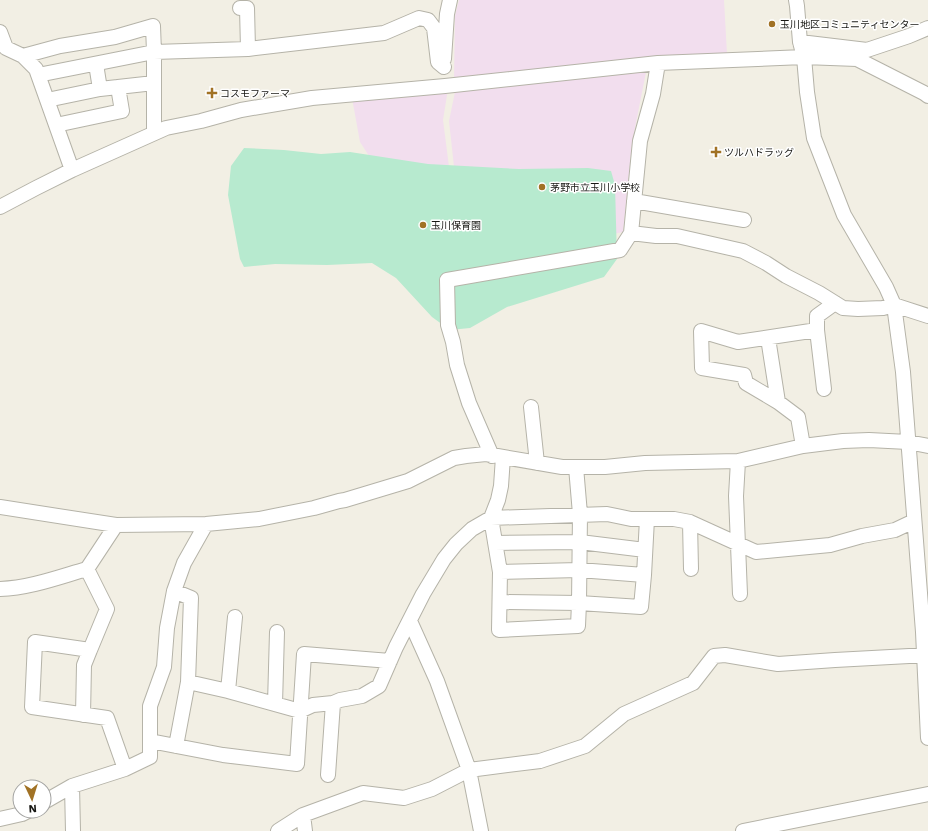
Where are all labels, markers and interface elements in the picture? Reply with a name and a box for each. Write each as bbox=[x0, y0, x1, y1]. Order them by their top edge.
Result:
marker: 玉川地区コミュニティセンター bbox=[767, 19, 777, 29]
place label: 玉川地区コミュニティセンター bbox=[780, 19, 919, 30]
marker: コスモファーマ bbox=[207, 88, 217, 98]
place label: コスモファーマ bbox=[220, 88, 290, 99]
marker: ツルハドラッグ bbox=[711, 147, 721, 157]
place label: ツルハドラッグ bbox=[724, 147, 794, 158]
marker: 茅野市立玉川小学校 bbox=[537, 182, 547, 192]
place label: 茅野市立玉川小学校 bbox=[550, 182, 640, 193]
marker: 玉川保育園 bbox=[418, 220, 428, 230]
place label: 玉川保育園 bbox=[431, 220, 481, 231]
north arrow bbox=[12, 779, 52, 819]
text: N bbox=[28, 802, 37, 815]

